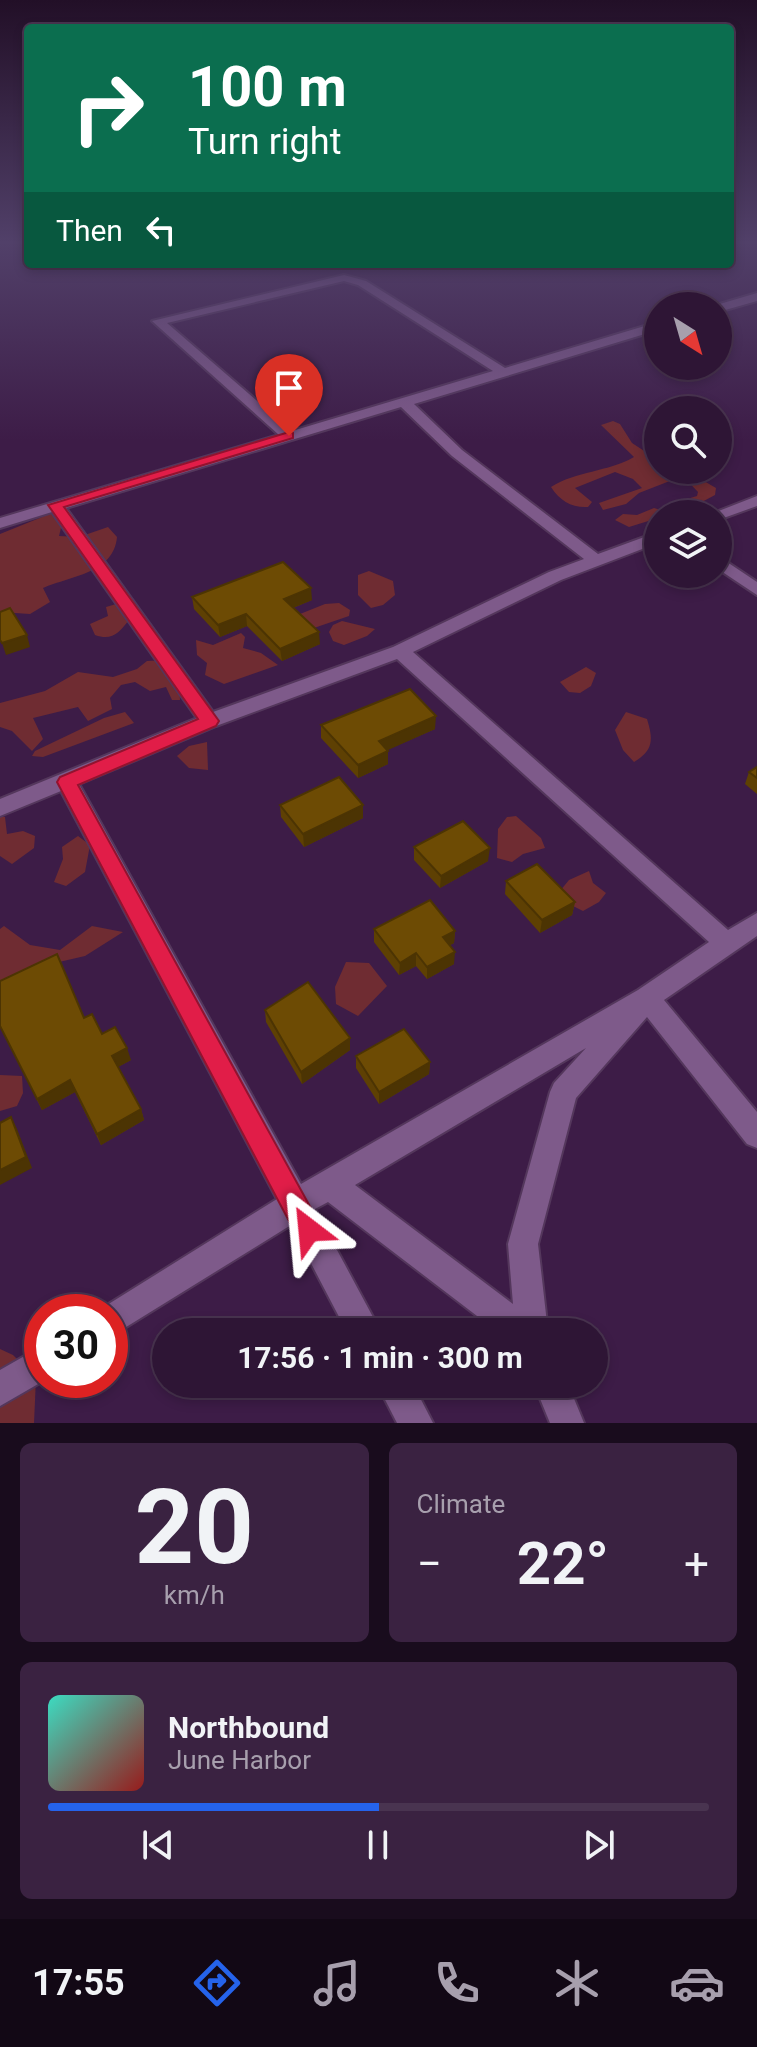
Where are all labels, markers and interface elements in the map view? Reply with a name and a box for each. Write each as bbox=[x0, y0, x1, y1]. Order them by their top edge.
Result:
text: 100 m bbox=[188, 54, 347, 120]
icon: right bbox=[56, 56, 160, 160]
text: Turn right bbox=[188, 121, 341, 163]
icon: left bbox=[139, 208, 183, 252]
text: Then bbox=[56, 213, 123, 248]
north arrow bbox=[644, 292, 732, 380]
map controls bbox=[644, 292, 732, 588]
pin bbox=[255, 354, 323, 436]
icon: arrive bbox=[267, 366, 311, 410]
button: search bbox=[644, 396, 732, 484]
button: layers bbox=[644, 500, 732, 588]
position arrow bbox=[267, 1188, 351, 1272]
speed limit sign: 30 bbox=[24, 1294, 128, 1398]
text: 17:56 · 1 min · 300 m bbox=[237, 1340, 523, 1375]
text: 20 bbox=[135, 1467, 254, 1588]
text: Climate bbox=[417, 1489, 505, 1519]
text: 22° bbox=[517, 1528, 609, 1599]
text: − bbox=[417, 1538, 442, 1590]
text: + bbox=[684, 1538, 709, 1590]
text: km/h bbox=[164, 1580, 225, 1610]
text: Northbound bbox=[168, 1710, 329, 1745]
text: June Harbor bbox=[168, 1745, 311, 1775]
icon: previous bbox=[136, 1823, 180, 1867]
icon: pause bbox=[356, 1823, 400, 1867]
icon: next bbox=[577, 1823, 621, 1867]
icon: directions bbox=[189, 1955, 245, 2011]
icon: music bbox=[309, 1955, 365, 2011]
icon: phone bbox=[429, 1955, 485, 2011]
icon: climate bbox=[549, 1955, 605, 2011]
icon: car bbox=[669, 1955, 725, 2011]
text: 17:55 bbox=[32, 1962, 125, 2004]

